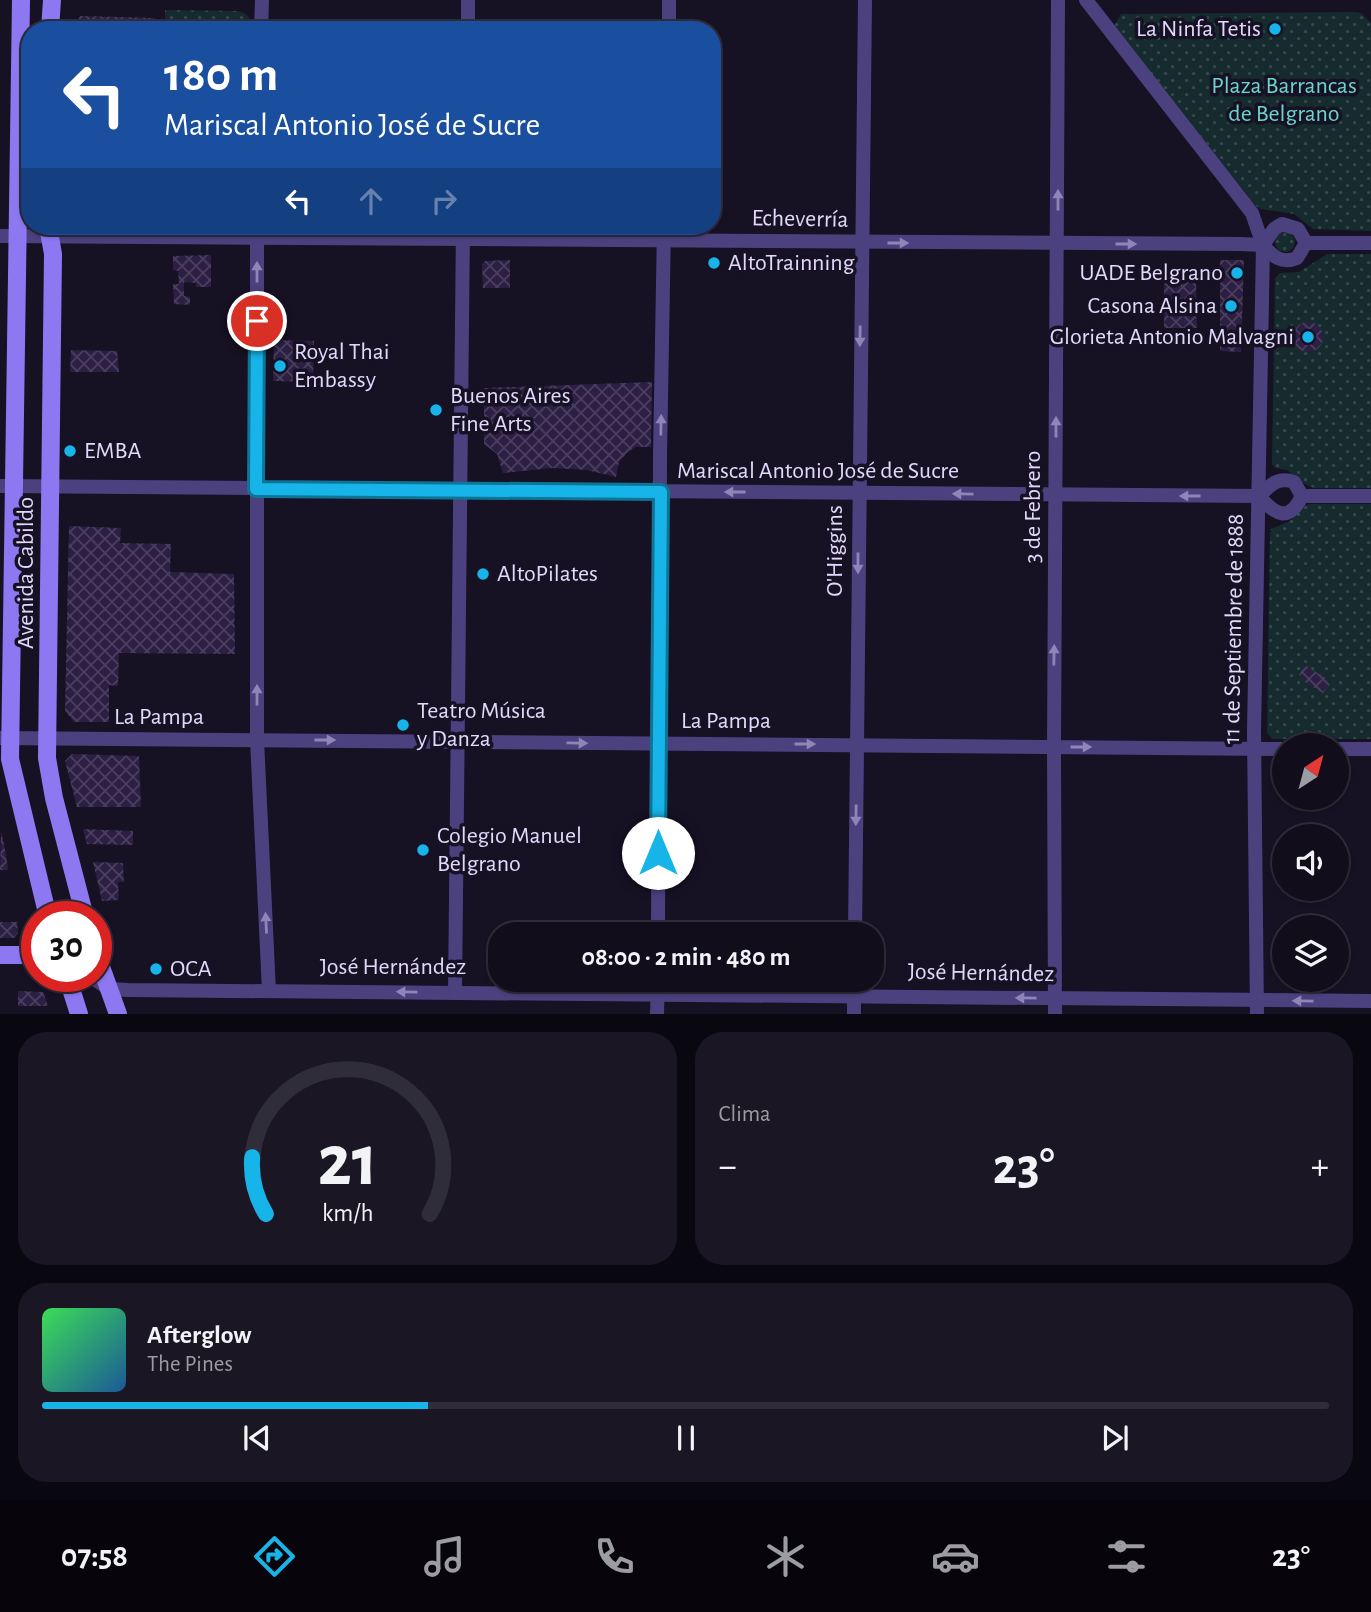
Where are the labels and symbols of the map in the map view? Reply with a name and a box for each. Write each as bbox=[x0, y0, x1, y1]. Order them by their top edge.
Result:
place label: La Ninfa Tetis bbox=[1136, 17, 1261, 41]
marker: La Ninfa Tetis bbox=[1267, 21, 1283, 37]
park label: Plaza Barrancas de Belgrano bbox=[1211, 74, 1357, 126]
one-way arrow bbox=[1052, 188, 1064, 210]
street label: Echeverría bbox=[751, 206, 849, 232]
one-way arrow bbox=[888, 237, 910, 249]
one-way arrow bbox=[1115, 238, 1137, 250]
place label: AltoTrainning bbox=[728, 251, 855, 275]
marker: AltoTrainning bbox=[706, 255, 722, 271]
one-way arrow bbox=[251, 261, 263, 283]
place label: UADE Belgrano bbox=[1080, 261, 1223, 285]
marker: UADE Belgrano bbox=[1229, 265, 1245, 281]
pin bbox=[227, 291, 287, 351]
place label: Casona Alsina bbox=[1088, 294, 1217, 318]
marker: Casona Alsina bbox=[1223, 298, 1239, 314]
one-way arrow bbox=[855, 325, 866, 347]
place label: Glorieta Antonio Malvagni bbox=[1050, 325, 1294, 349]
marker: Glorieta Antonio Malvagni bbox=[1300, 329, 1316, 345]
place label: Royal Thai Embassy bbox=[294, 340, 390, 392]
marker: Royal Thai Embassy bbox=[272, 358, 288, 374]
place label: Buenos Aires Fine Arts bbox=[450, 384, 571, 436]
marker: Buenos Aires Fine Arts bbox=[428, 402, 444, 418]
one-way arrow bbox=[655, 414, 667, 436]
one-way arrow bbox=[1051, 416, 1062, 438]
place label: EMBA bbox=[84, 439, 141, 463]
marker: EMBA bbox=[62, 443, 78, 459]
street label: 3 de Febrero bbox=[1021, 451, 1045, 563]
street label: Mariscal Antonio José de Sucre bbox=[677, 459, 959, 483]
one-way arrow bbox=[724, 487, 746, 498]
one-way arrow bbox=[952, 488, 974, 500]
one-way arrow bbox=[1179, 490, 1201, 502]
street label: Avenida Cabildo bbox=[14, 497, 38, 649]
street label: O'Higgins bbox=[823, 505, 847, 597]
street label: 11 de Septiembre de 1888 bbox=[1220, 514, 1248, 744]
one-way arrow bbox=[852, 552, 864, 574]
place label: AltoPilates bbox=[497, 562, 598, 586]
marker: AltoPilates bbox=[475, 566, 491, 582]
one-way arrow bbox=[1049, 643, 1060, 665]
one-way arrow bbox=[251, 684, 263, 706]
place label: Teatro Música y Danza bbox=[416, 699, 546, 751]
street label: La Pampa bbox=[114, 705, 204, 729]
street label: La Pampa bbox=[681, 709, 771, 733]
marker: Teatro Música y Danza bbox=[395, 717, 411, 733]
north arrow bbox=[1272, 733, 1349, 810]
one-way arrow bbox=[315, 735, 337, 746]
one-way arrow bbox=[567, 738, 589, 749]
one-way arrow bbox=[794, 738, 816, 750]
one-way arrow bbox=[1071, 742, 1093, 753]
one-way arrow bbox=[850, 804, 862, 826]
position arrow bbox=[621, 816, 695, 890]
place label: Colegio Manuel Belgrano bbox=[437, 824, 582, 876]
marker: Colegio Manuel Belgrano bbox=[415, 842, 431, 858]
speed limit sign: 30 bbox=[21, 901, 112, 992]
one-way arrow bbox=[260, 911, 271, 933]
street label: José Hernández bbox=[320, 955, 466, 979]
place label: OCA bbox=[170, 957, 212, 981]
street label: José Hernández bbox=[908, 960, 1055, 986]
marker: OCA bbox=[148, 961, 164, 977]
one-way arrow bbox=[396, 986, 418, 998]
one-way arrow bbox=[1015, 992, 1037, 1004]
one-way arrow bbox=[1292, 995, 1314, 1006]

